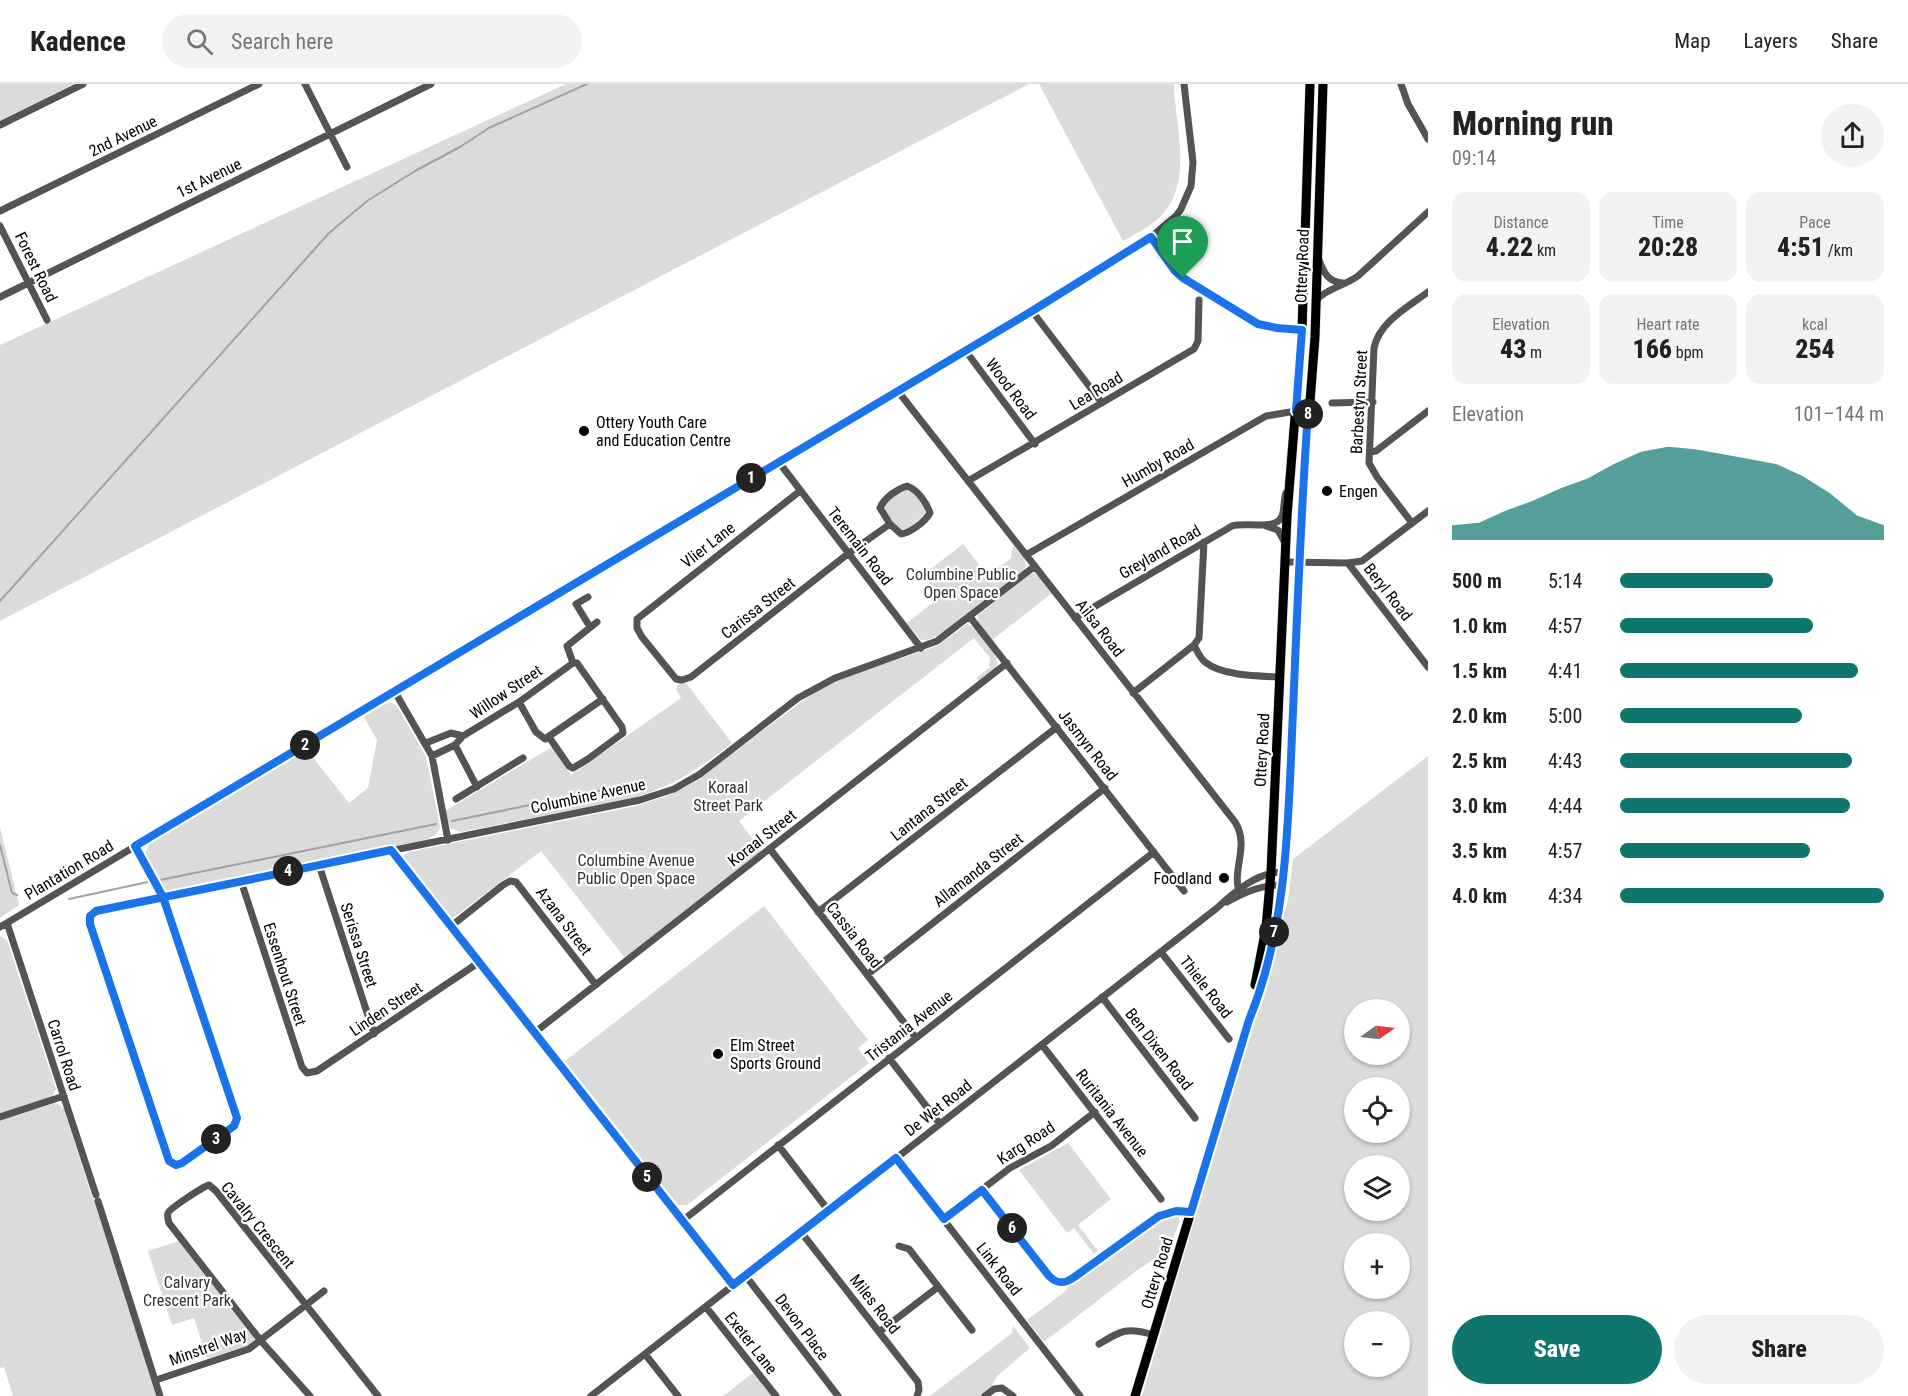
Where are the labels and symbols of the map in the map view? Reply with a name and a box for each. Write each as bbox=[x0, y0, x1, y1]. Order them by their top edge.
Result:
street label: 2nd Avenue bbox=[86, 111, 160, 161]
street label: 1st Avenue bbox=[174, 154, 244, 202]
pin bbox=[1157, 216, 1208, 278]
street label: Forest Road bbox=[11, 229, 61, 305]
street label: Ottery Road bbox=[1291, 229, 1313, 303]
street label: Barbestyn Street bbox=[1347, 349, 1371, 455]
street label: Wood Road bbox=[982, 355, 1040, 423]
street label: Lea Road bbox=[1066, 368, 1126, 414]
pin: 8 bbox=[1293, 399, 1323, 429]
place label: Ottery Youth Care and Education Centre bbox=[596, 413, 731, 450]
marker: Ottery Youth Care and Education Centre bbox=[577, 424, 591, 438]
street label: Humby Road bbox=[1119, 435, 1197, 491]
pin: 1 bbox=[736, 463, 766, 493]
place label: Engen bbox=[1339, 482, 1378, 501]
marker: Engen bbox=[1320, 484, 1334, 498]
street label: Teremain Road bbox=[824, 503, 896, 589]
street label: Vlier Lane bbox=[677, 518, 739, 572]
street label: Greyland Road bbox=[1116, 521, 1204, 583]
street label: Beryl Road bbox=[1360, 560, 1416, 624]
park label: Columbine Public Open Space bbox=[906, 565, 1016, 602]
street label: Carissa Street bbox=[717, 573, 799, 643]
street label: Ailsa Road bbox=[1072, 596, 1128, 660]
street label: Willow Street bbox=[466, 661, 546, 723]
street label: Jasmyn Road bbox=[1054, 706, 1122, 784]
street label: Ottery Road bbox=[1251, 713, 1273, 787]
pin: 2 bbox=[290, 730, 320, 760]
street label: Lantana Street bbox=[887, 773, 971, 845]
street label: Columbine Avenue bbox=[529, 775, 647, 817]
park label: Koraal Street Park bbox=[693, 778, 764, 815]
street label: Koraal Street bbox=[724, 805, 800, 871]
street label: Allamanda Street bbox=[929, 829, 1027, 911]
street label: Plantation Road bbox=[21, 836, 117, 904]
park label: Columbine Avenue Public Open Space bbox=[577, 851, 695, 888]
pin: 4 bbox=[273, 856, 303, 886]
place label: Foodland bbox=[1153, 869, 1212, 888]
marker: Foodland bbox=[1217, 871, 1231, 885]
street label: Azana Street bbox=[532, 883, 596, 959]
street label: Cassia Road bbox=[822, 898, 886, 972]
street label: Serissa Street bbox=[336, 900, 382, 990]
pin: 7 bbox=[1259, 917, 1289, 947]
street label: Essenhout Street bbox=[259, 920, 311, 1028]
street label: Thiele Road bbox=[1176, 952, 1236, 1022]
street label: Linden Street bbox=[346, 978, 426, 1040]
street label: Tristania Avenue bbox=[862, 986, 956, 1066]
north arrow bbox=[1344, 999, 1410, 1065]
street label: Ben Dixen Road bbox=[1121, 1004, 1197, 1094]
street label: Carrol Road bbox=[44, 1017, 84, 1093]
place label: Elm Street Sports Ground bbox=[730, 1036, 821, 1073]
marker: Elm Street Sports Ground bbox=[711, 1047, 725, 1061]
street label: Ruritania Avenue bbox=[1072, 1065, 1152, 1161]
street label: De Wet Road bbox=[901, 1076, 975, 1140]
street label: Karg Road bbox=[994, 1117, 1058, 1169]
pin: 3 bbox=[201, 1124, 231, 1154]
pin: 5 bbox=[632, 1162, 662, 1192]
street label: Cavalry Crescent bbox=[217, 1178, 299, 1272]
pin: 6 bbox=[997, 1213, 1027, 1243]
street label: Ottery Road bbox=[1137, 1235, 1177, 1311]
street label: Link Road bbox=[972, 1239, 1026, 1299]
street label: Miles Road bbox=[846, 1271, 904, 1337]
park label: Calvary Crescent Park bbox=[143, 1273, 232, 1310]
street label: Devon Place bbox=[771, 1290, 833, 1364]
street label: Exeter Lane bbox=[721, 1308, 781, 1378]
street label: Minstrel Way bbox=[167, 1324, 250, 1370]

